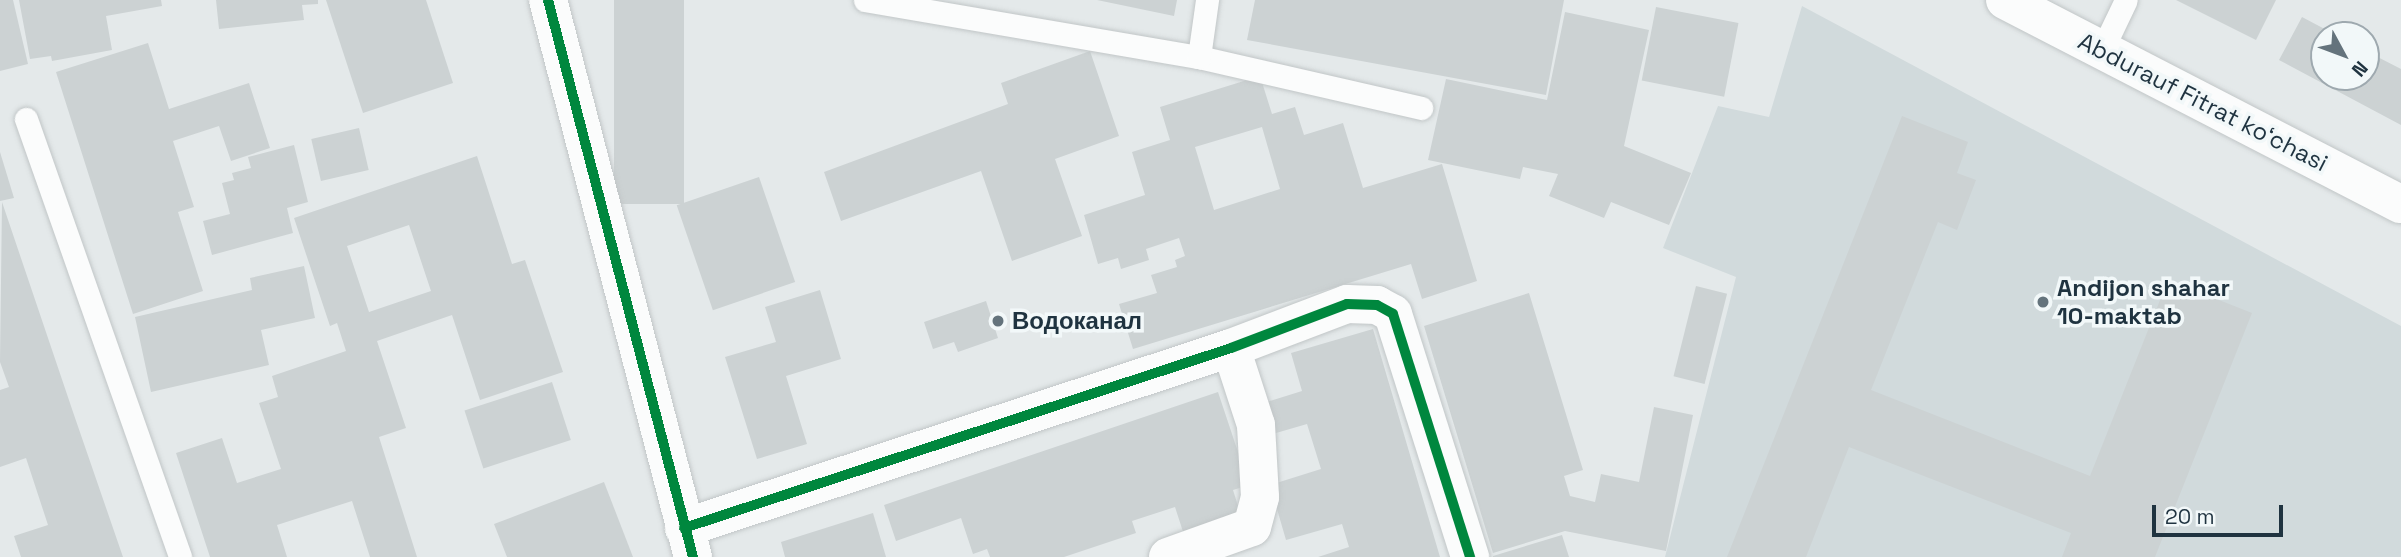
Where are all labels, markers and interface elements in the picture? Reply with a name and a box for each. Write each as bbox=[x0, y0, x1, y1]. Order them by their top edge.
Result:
north arrow bbox=[2310, 21, 2380, 91]
street label: Abdurauf Fitrat koʻchasi bbox=[2074, 27, 2332, 177]
text: N bbox=[2346, 56, 2373, 82]
place label: Andijon shahar 10-maktab bbox=[2057, 274, 2230, 330]
marker: Andijon shahar 10-maktab bbox=[2035, 294, 2051, 310]
place label: Водоканал bbox=[1012, 307, 1142, 335]
marker: Водоканал bbox=[990, 313, 1006, 329]
scale bar bbox=[2156, 490, 2287, 534]
text: 20 m bbox=[2165, 503, 2215, 530]

